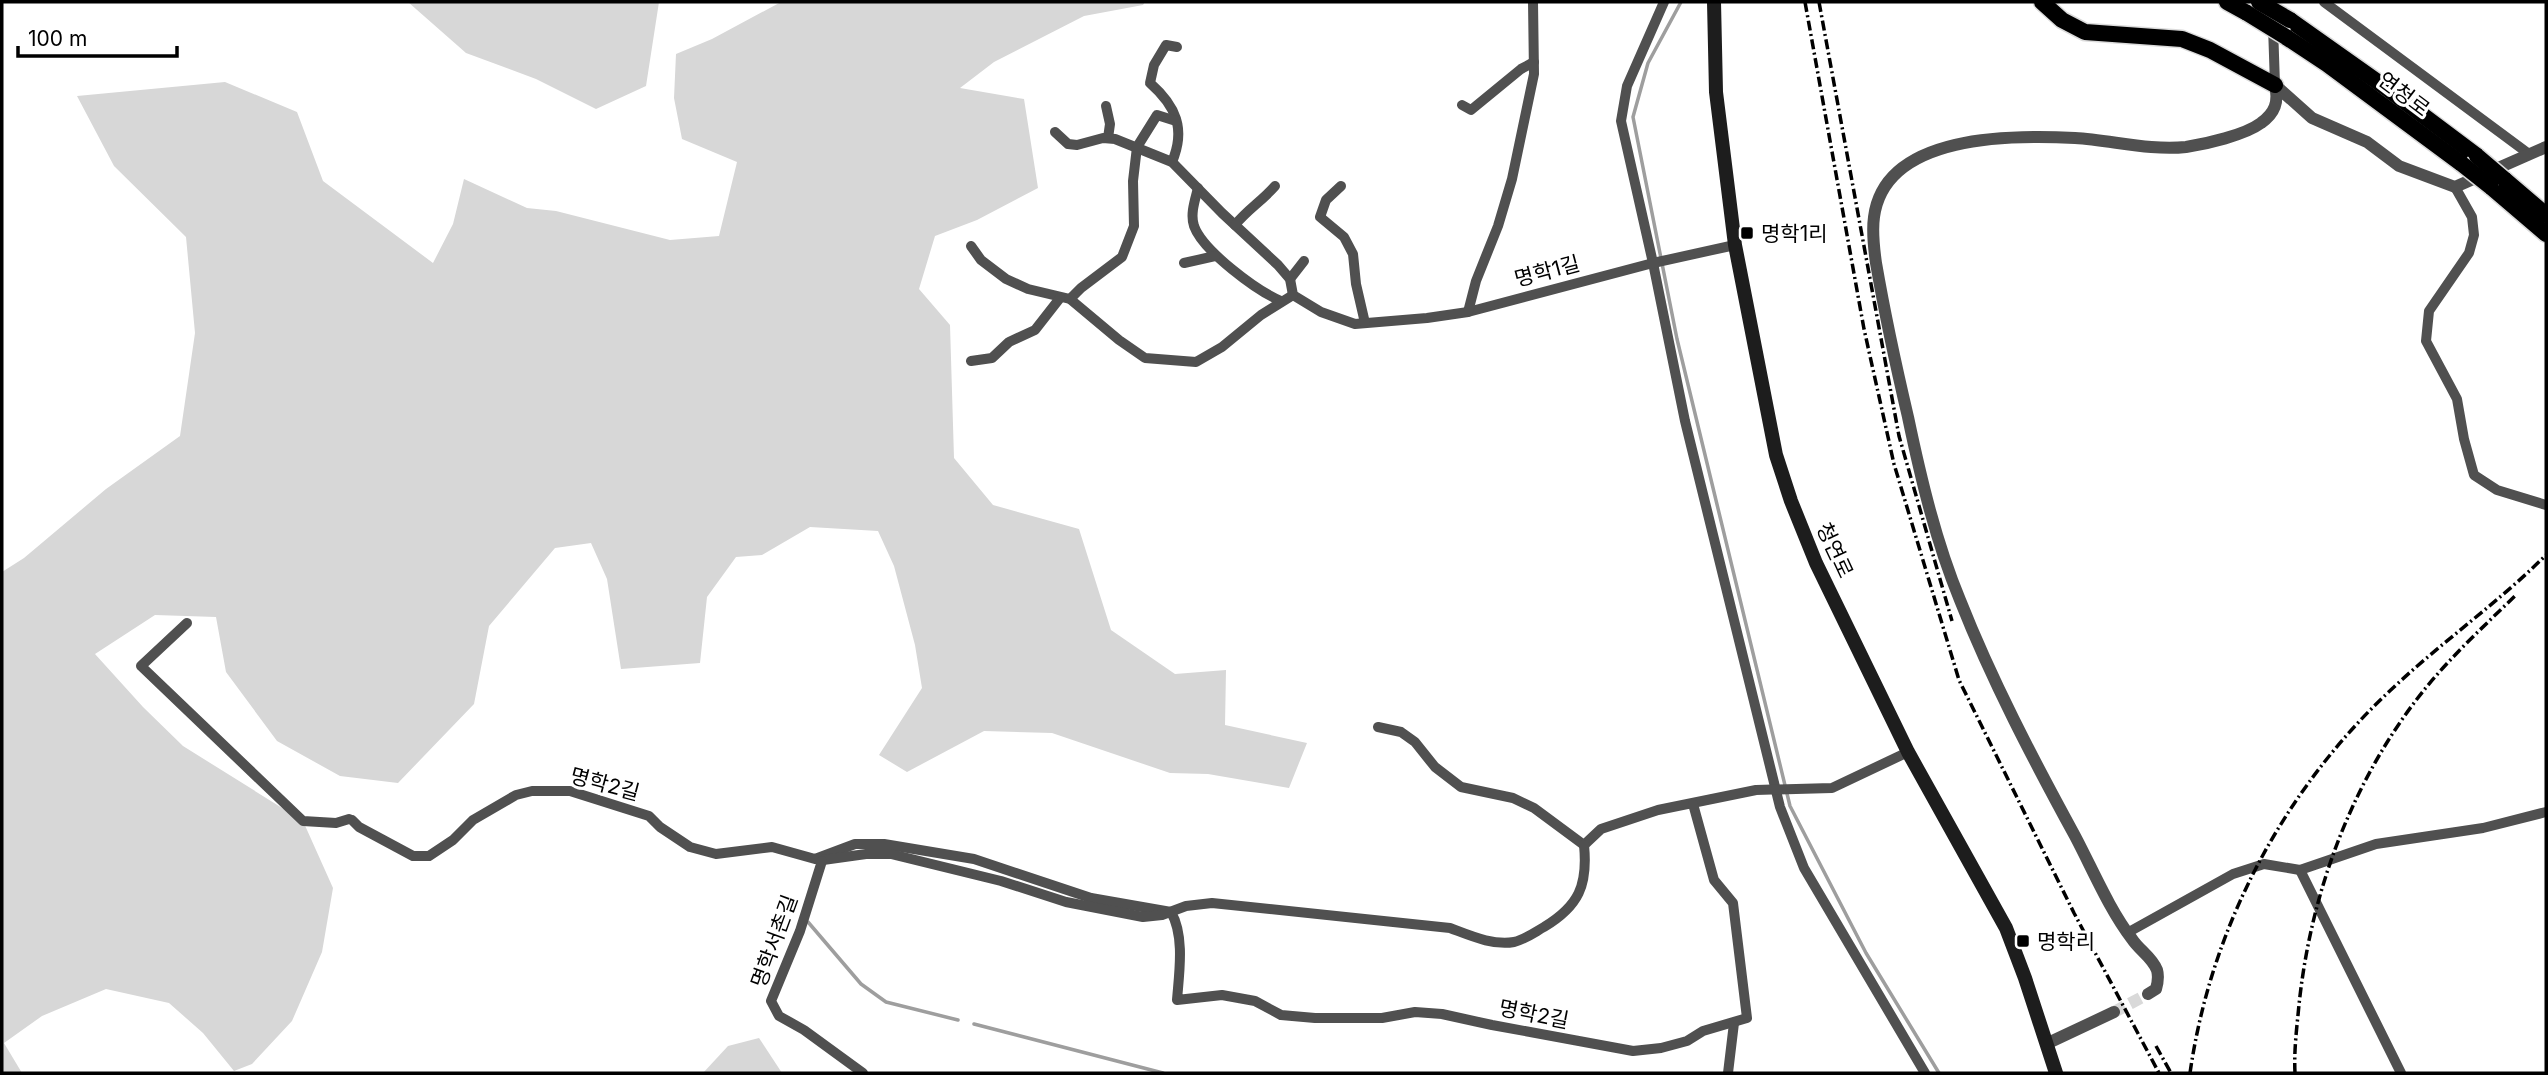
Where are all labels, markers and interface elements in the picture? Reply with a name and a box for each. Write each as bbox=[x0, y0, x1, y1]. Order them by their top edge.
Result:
scale bar bbox=[18, 14, 177, 58]
text: 100 m bbox=[28, 26, 87, 51]
street label: 연청로 bbox=[2373, 67, 2435, 121]
place label: 명학1리 bbox=[1761, 221, 1828, 246]
marker: 명학1리 bbox=[1739, 225, 1755, 241]
street label: 명학1길 bbox=[1512, 250, 1582, 292]
street label: 청연로 bbox=[1811, 518, 1859, 582]
street label: 명학2길 bbox=[568, 763, 642, 805]
street label: 명학서촌길 bbox=[746, 891, 802, 991]
place label: 명학리 bbox=[2037, 929, 2095, 954]
marker: 명학리 bbox=[2015, 933, 2031, 949]
street label: 명학2길 bbox=[1497, 995, 1571, 1033]

